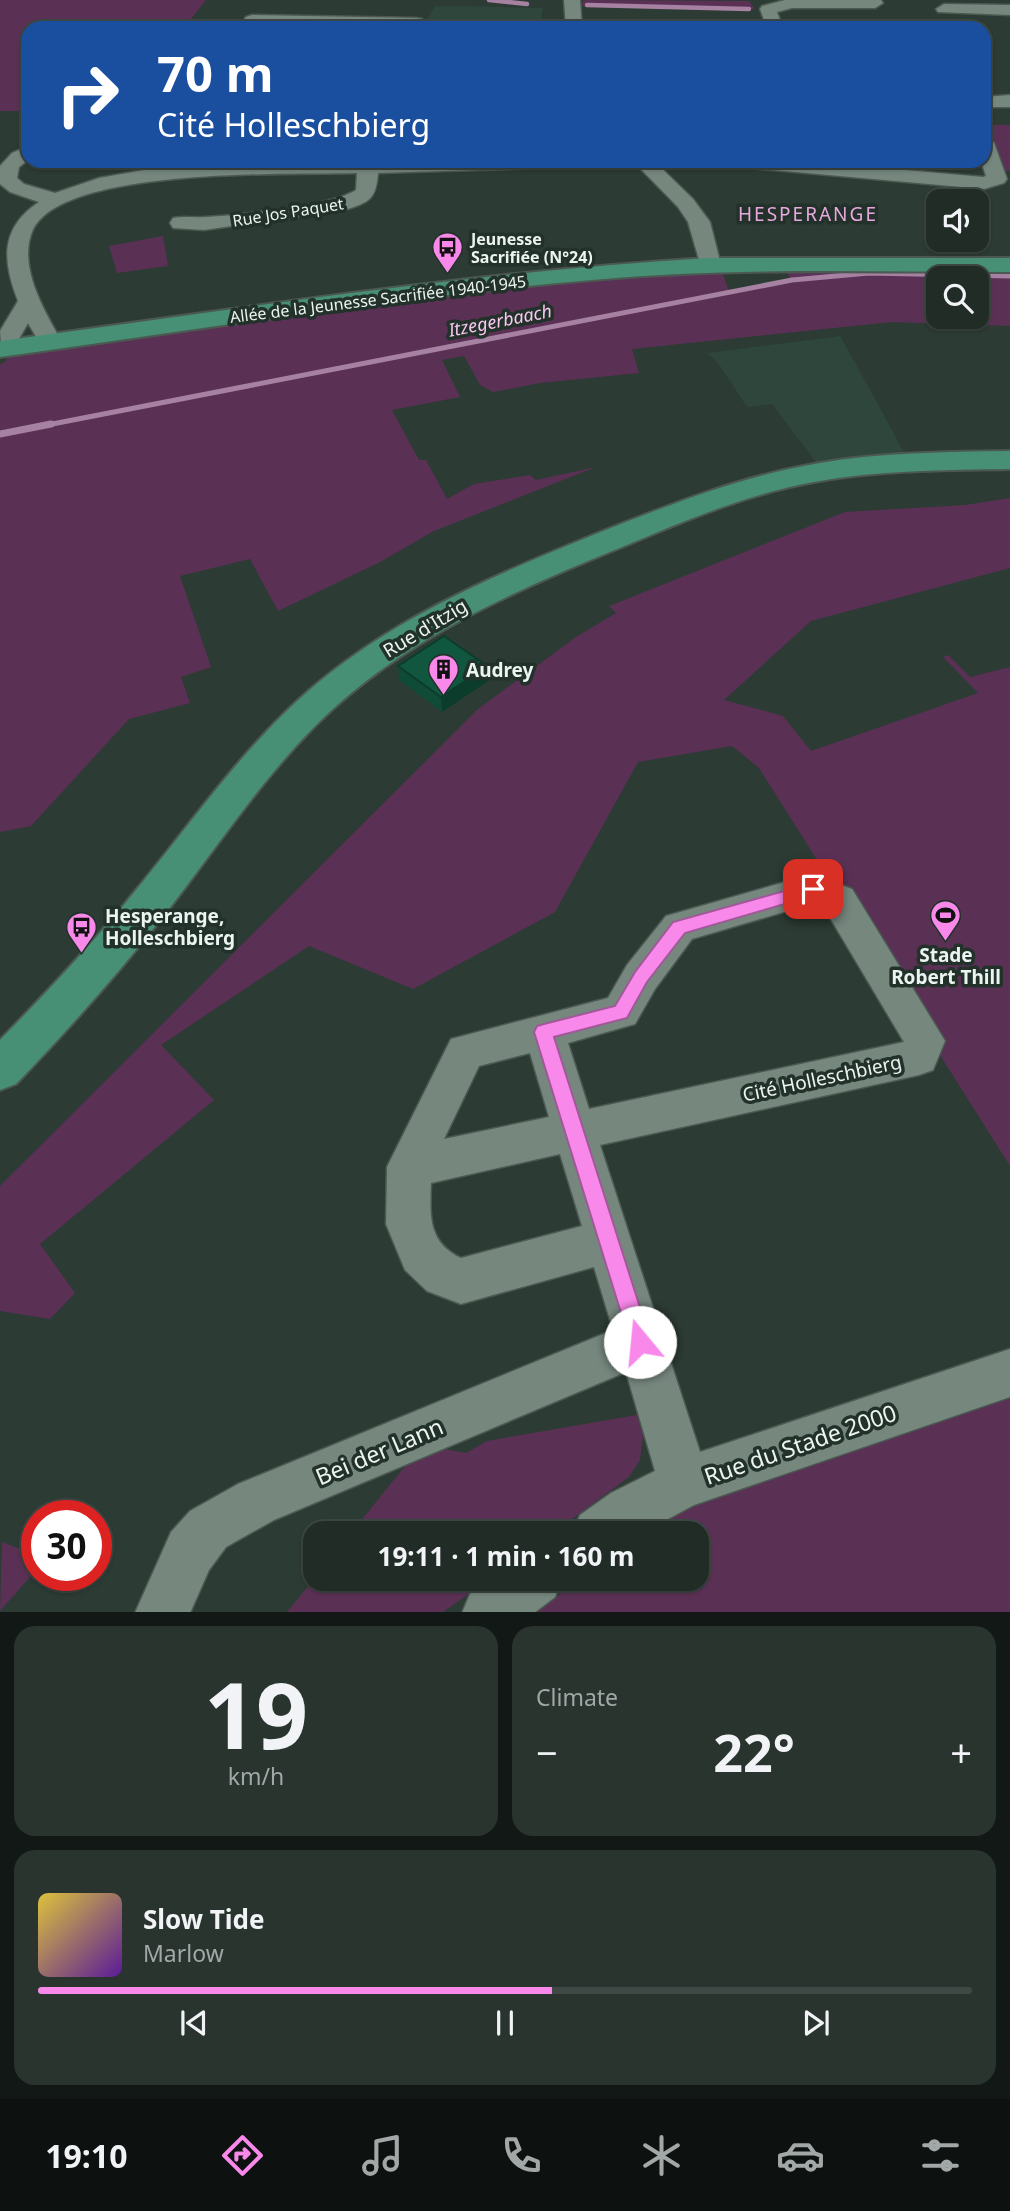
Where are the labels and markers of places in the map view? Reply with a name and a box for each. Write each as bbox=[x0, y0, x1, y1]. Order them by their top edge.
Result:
place label: Jeunesse Sacrifiée (N°24) bbox=[469, 228, 593, 268]
bus stop icon: Jeunesse Sacrifiée (N°24) bbox=[431, 231, 465, 275]
building icon: Audrey bbox=[426, 653, 460, 697]
place label: Audrey bbox=[466, 657, 534, 683]
pin bbox=[783, 859, 843, 919]
sports icon: Stade Robert Thill bbox=[929, 899, 963, 943]
place label: Hesperange, Holleschbierg bbox=[105, 903, 235, 951]
bus stop icon: Hesperange, Holleschbierg bbox=[65, 910, 99, 954]
place label: Stade Robert Thill bbox=[891, 942, 1001, 990]

